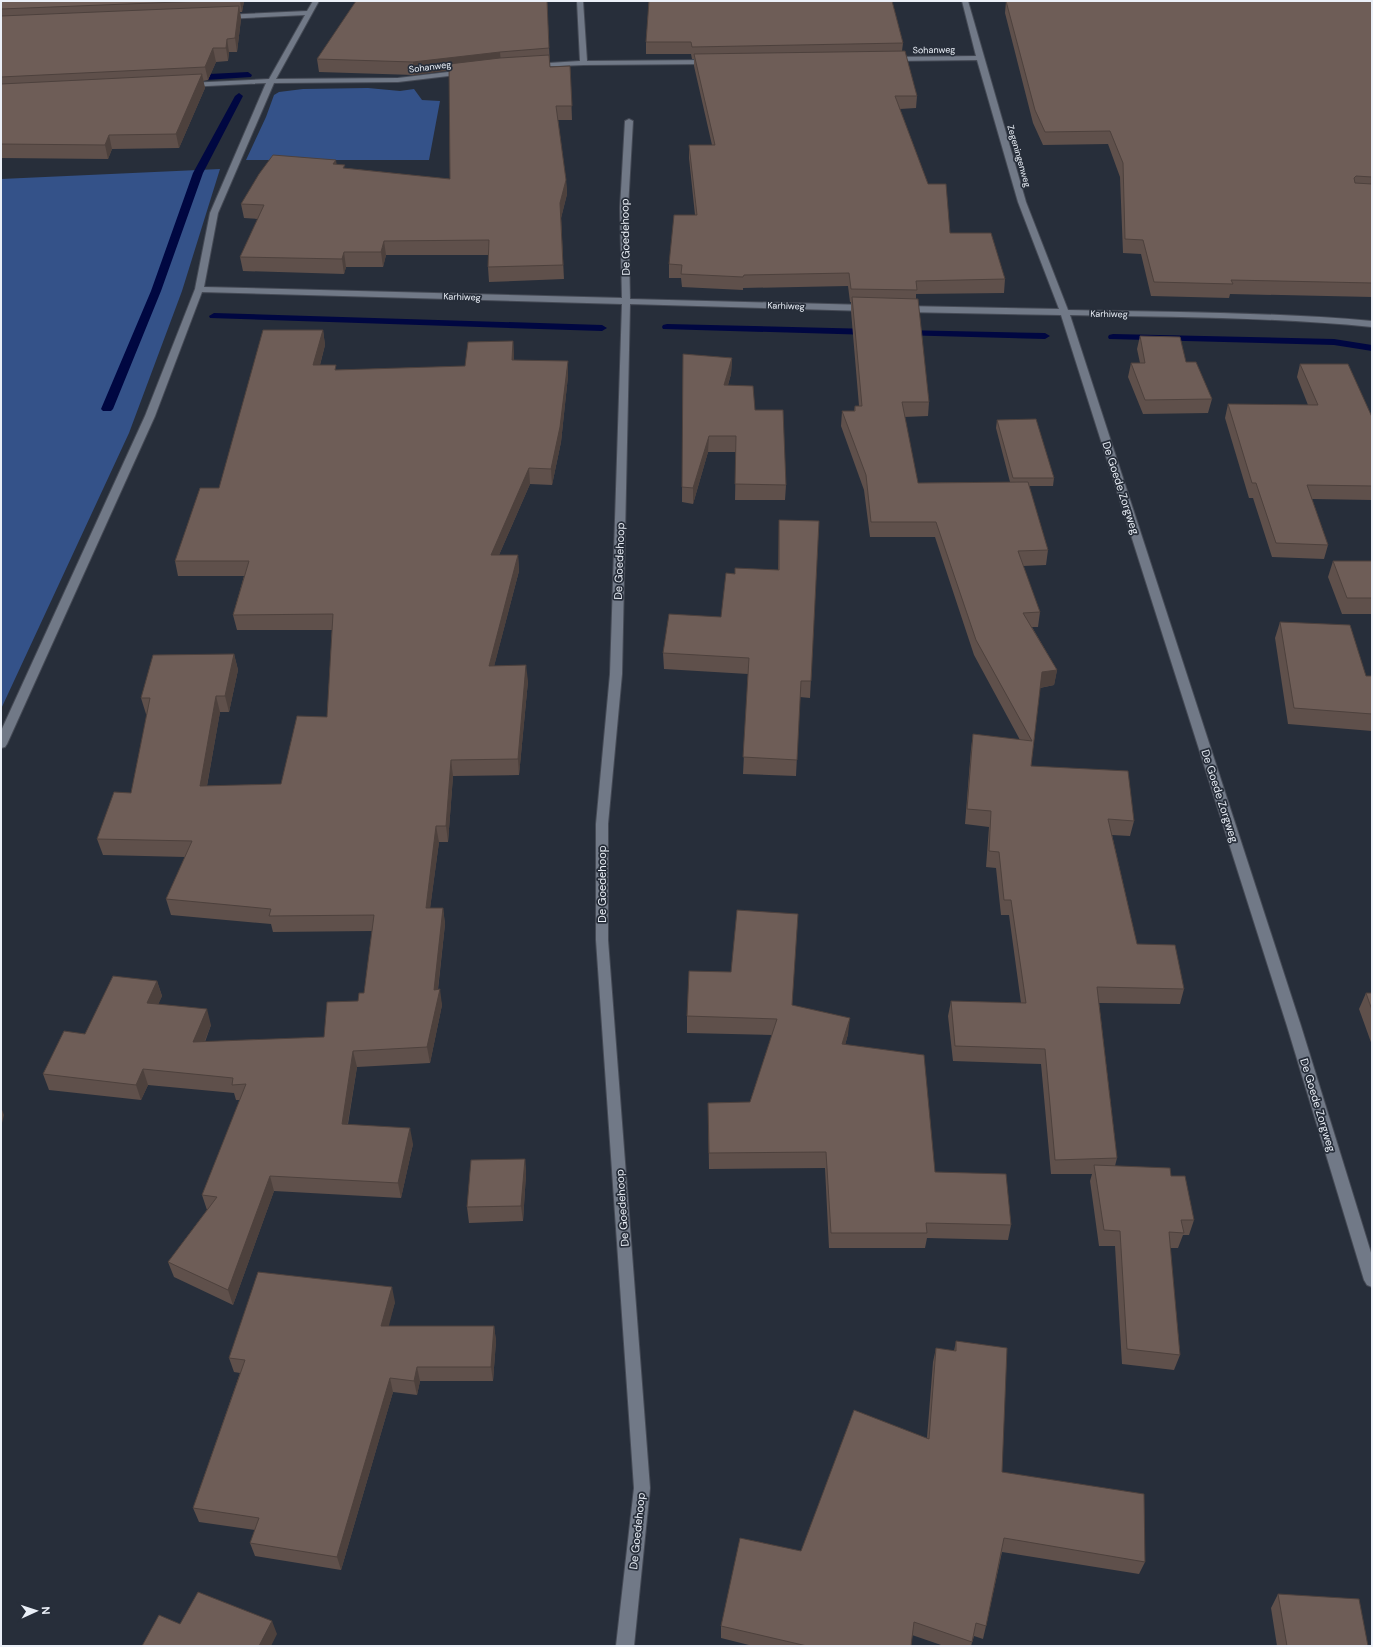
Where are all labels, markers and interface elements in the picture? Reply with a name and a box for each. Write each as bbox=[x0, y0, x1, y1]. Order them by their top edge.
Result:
street label: Sohanweg bbox=[913, 44, 955, 56]
street label: Sohanweg bbox=[408, 58, 452, 76]
street label: Zegeningenweg bbox=[1004, 123, 1034, 189]
street label: De Goedehoop bbox=[617, 198, 633, 276]
street label: Karhiweg bbox=[443, 290, 481, 304]
street label: Karhiweg bbox=[767, 299, 805, 313]
street label: Karhiweg bbox=[1090, 308, 1128, 320]
street label: De Goede Zorgweg bbox=[1099, 440, 1143, 536]
street label: De Goedehoop bbox=[611, 522, 627, 600]
street label: De Goede Zorgweg bbox=[1198, 748, 1242, 844]
street label: De Goedehoop bbox=[595, 845, 609, 923]
street label: De Goede Zorgweg bbox=[1297, 1057, 1339, 1153]
street label: De Goedehoop bbox=[612, 1169, 632, 1247]
street label: De Goedehoop bbox=[626, 1492, 648, 1570]
north arrow bbox=[16, 1591, 56, 1631]
text: N bbox=[39, 1606, 53, 1615]

